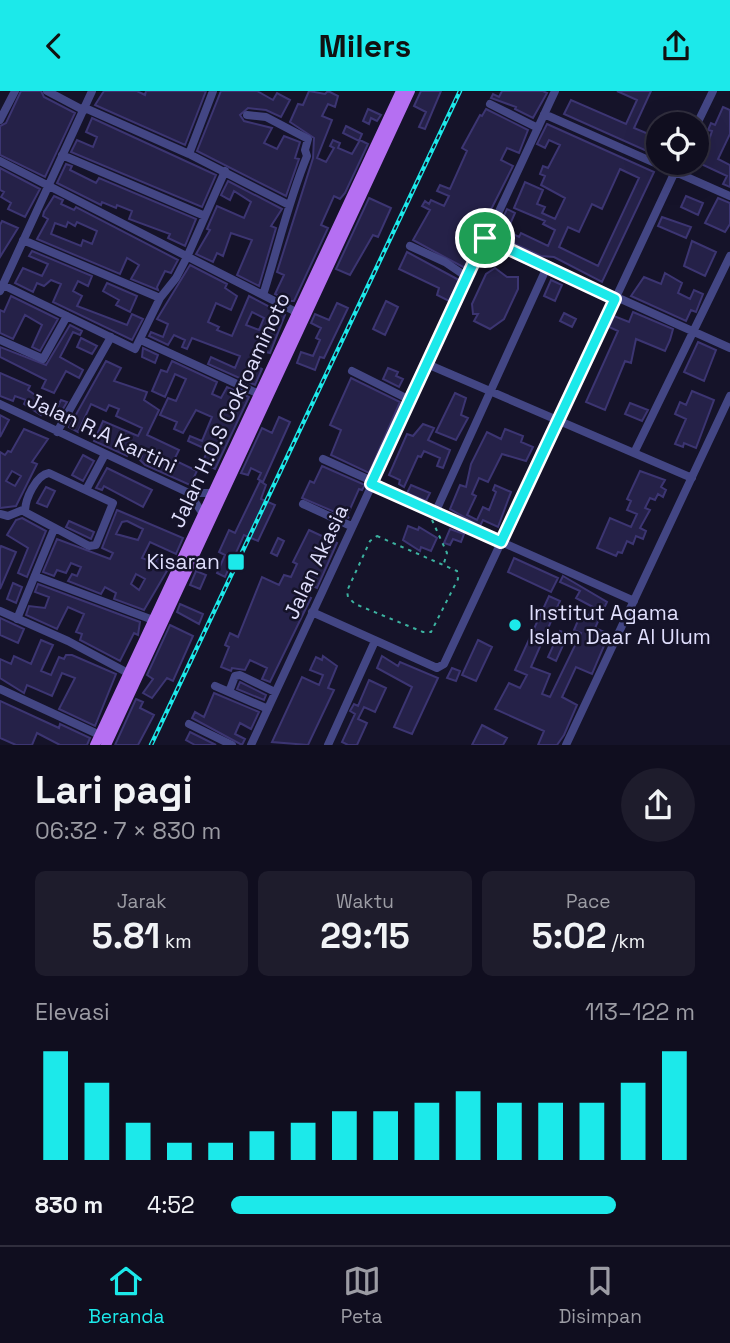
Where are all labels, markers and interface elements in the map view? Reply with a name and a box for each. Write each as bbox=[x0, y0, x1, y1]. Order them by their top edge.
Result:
text: Milers bbox=[319, 26, 411, 66]
icon: back bbox=[35, 27, 73, 65]
icon: share bbox=[657, 27, 695, 65]
map controls bbox=[646, 112, 709, 175]
button: locate bbox=[646, 112, 709, 175]
pin bbox=[455, 208, 515, 268]
icon: arrive bbox=[466, 219, 504, 257]
street label: Jalan H.O.S Cokroaminoto bbox=[163, 288, 296, 532]
street label: Jalan R.A Kartini bbox=[23, 386, 181, 479]
street label: Jalan Akasia bbox=[277, 500, 354, 624]
place label: Kisaran bbox=[146, 548, 220, 575]
marker: Kisaran bbox=[226, 552, 246, 572]
place label: Institut Agama Islam Daar Al Ulum bbox=[529, 599, 711, 650]
marker: Institut Agama Islam Daar Al Ulum bbox=[507, 617, 523, 633]
text: Lari pagi bbox=[35, 766, 193, 814]
button: share bbox=[621, 768, 695, 842]
text: 06:32 · 7 × 830 m bbox=[35, 816, 221, 846]
text: Jarak bbox=[117, 889, 167, 914]
text: Waktu bbox=[336, 889, 394, 914]
text: Pace bbox=[566, 889, 611, 914]
text: 5.81 bbox=[92, 914, 160, 958]
text: 29:15 bbox=[320, 914, 410, 958]
text: 5:02 bbox=[532, 914, 607, 958]
text: km bbox=[160, 929, 192, 954]
text: /km bbox=[607, 929, 645, 954]
text: Elevasi bbox=[35, 997, 110, 1027]
text: 113–122 m bbox=[585, 997, 695, 1027]
text: 830 m bbox=[35, 1190, 103, 1220]
text: 4:52 bbox=[147, 1190, 195, 1220]
tab: Beranda bbox=[88, 1262, 165, 1329]
tab: Peta bbox=[341, 1262, 382, 1329]
tab: Disimpan bbox=[559, 1262, 642, 1329]

